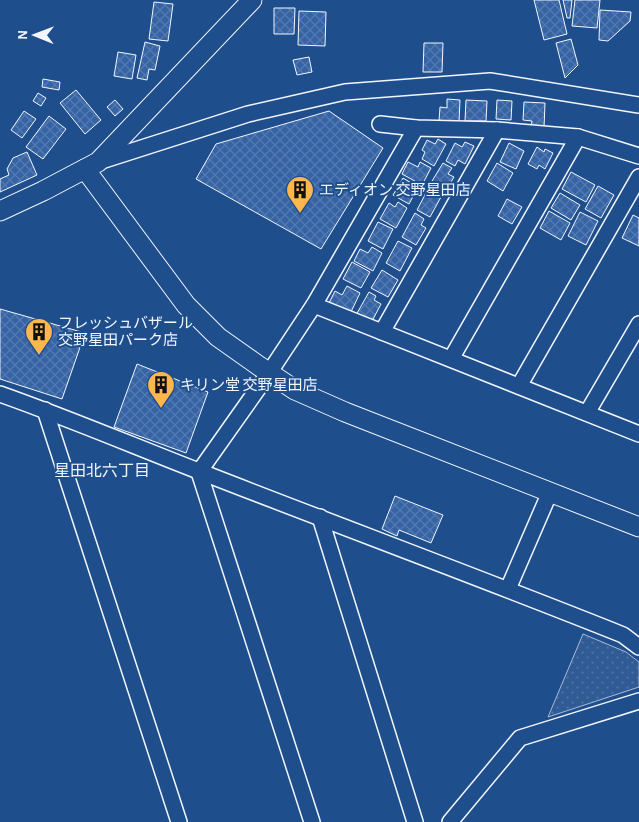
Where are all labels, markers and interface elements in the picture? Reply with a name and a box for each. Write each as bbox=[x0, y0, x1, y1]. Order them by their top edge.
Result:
north arrow bbox=[10, 10, 60, 60]
text: N bbox=[16, 30, 30, 40]
building icon: エディオン 交野星田店 bbox=[285, 175, 315, 214]
place label: エディオン 交野星田店 bbox=[319, 182, 470, 198]
place label: フレッシュバザール 交野星田パーク店 bbox=[58, 315, 193, 348]
building icon: フレッシュバザール 交野星田パーク店 bbox=[24, 317, 54, 356]
building icon: キリン堂 交野星田店 bbox=[146, 370, 176, 409]
place label: キリン堂 交野星田店 bbox=[180, 377, 317, 393]
district label: 星田北六丁目 bbox=[54, 462, 150, 479]

